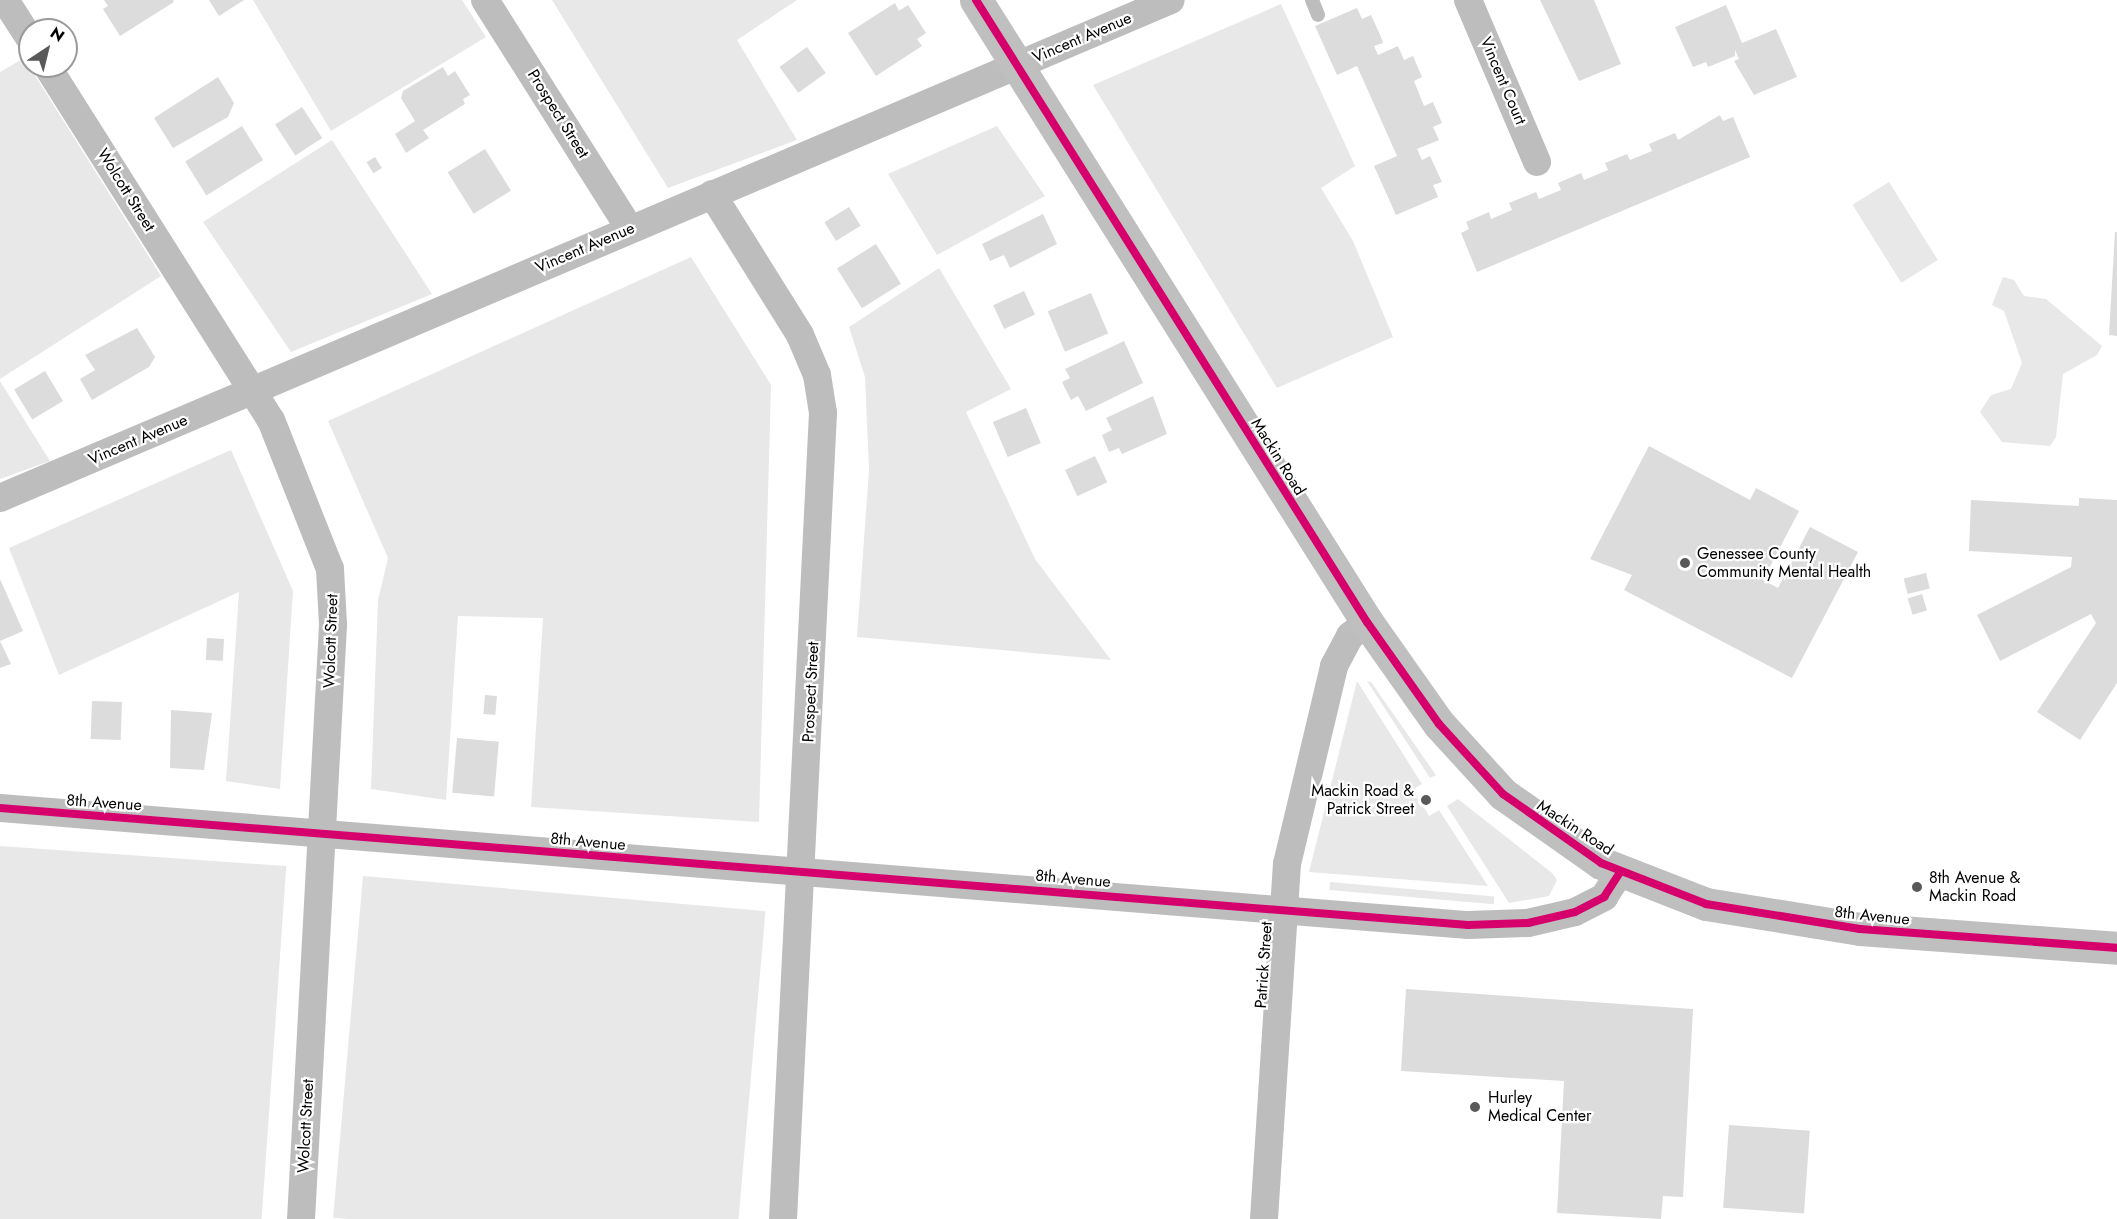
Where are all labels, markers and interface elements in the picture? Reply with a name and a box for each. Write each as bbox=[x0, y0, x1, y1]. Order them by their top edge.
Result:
street label: Vincent Avenue bbox=[1030, 8, 1134, 68]
north arrow bbox=[18, 18, 78, 78]
text: N bbox=[46, 21, 69, 48]
street label: Vincent Court bbox=[1476, 34, 1530, 128]
street label: Prospect Street bbox=[523, 66, 593, 162]
street label: Wolcott Street bbox=[93, 145, 159, 235]
street label: Vincent Avenue bbox=[533, 218, 637, 278]
street label: Vincent Avenue bbox=[86, 410, 190, 470]
street label: Mackin Road bbox=[1247, 415, 1309, 499]
place label: Genessee County Community Mental Health bbox=[1697, 544, 1871, 582]
marker: Genessee County Community Mental Health bbox=[1678, 556, 1692, 570]
street label: Wolcott Street bbox=[320, 594, 342, 688]
street label: Prospect Street bbox=[799, 641, 823, 743]
place label: Mackin Road & Patrick Street bbox=[1311, 781, 1414, 819]
street label: 8th Avenue bbox=[66, 791, 142, 815]
marker: Mackin Road & Patrick Street bbox=[1419, 793, 1433, 807]
street label: Mackin Road bbox=[1533, 796, 1617, 860]
street label: 8th Avenue bbox=[549, 829, 627, 855]
street label: 8th Avenue bbox=[1034, 866, 1112, 892]
place label: 8th Avenue & Mackin Road bbox=[1929, 868, 2020, 906]
marker: 8th Avenue & Mackin Road bbox=[1910, 880, 1924, 894]
street label: 8th Avenue bbox=[1833, 903, 1911, 929]
street label: Patrick Street bbox=[1251, 921, 1277, 1009]
street label: Wolcott Street bbox=[294, 1079, 318, 1173]
place label: Hurley Medical Center bbox=[1488, 1088, 1591, 1126]
marker: Hurley Medical Center bbox=[1466, 1098, 1484, 1116]

